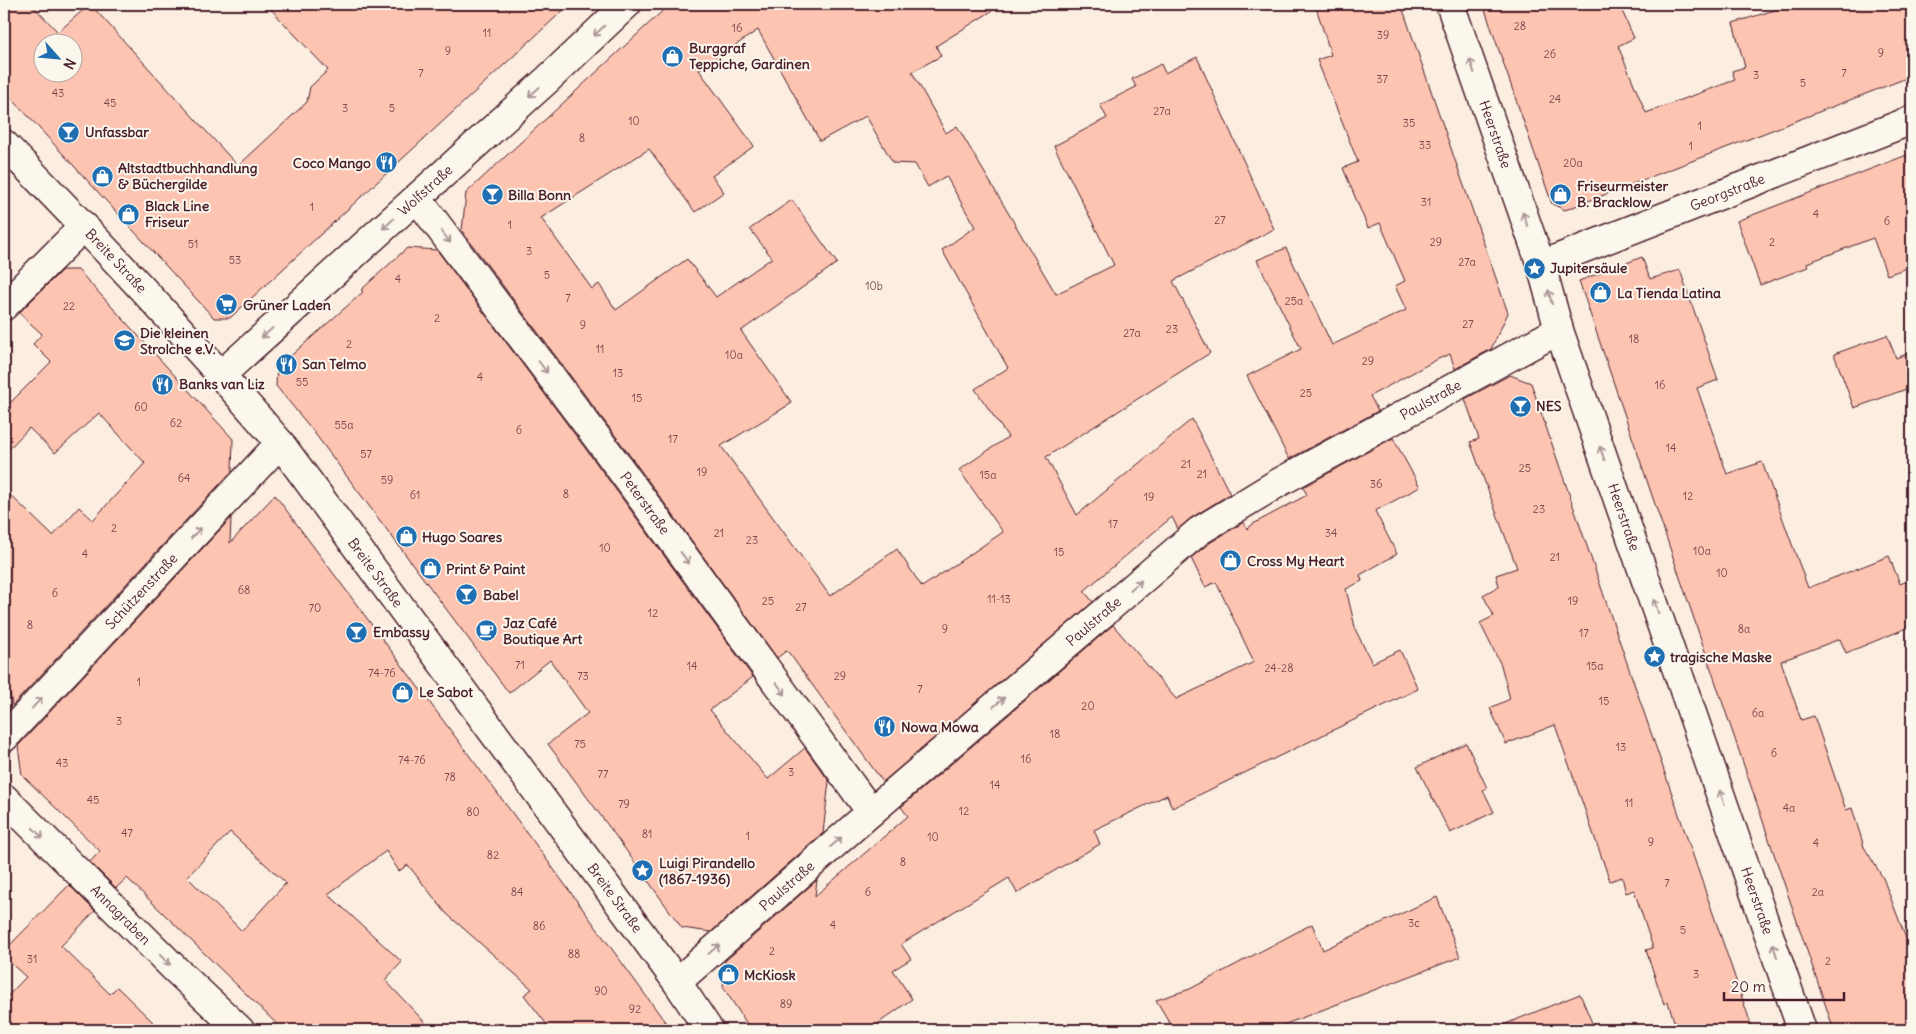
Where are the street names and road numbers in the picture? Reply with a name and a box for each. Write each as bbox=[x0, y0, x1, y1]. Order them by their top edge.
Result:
street label: Heerstraße bbox=[1475, 98, 1516, 171]
street label: Wolfstraße bbox=[394, 161, 456, 220]
street label: Georgstraße bbox=[1687, 169, 1767, 215]
street label: Breite Straße bbox=[82, 225, 151, 297]
street label: Paulstraße bbox=[1397, 376, 1464, 424]
street label: Peterstraße bbox=[616, 468, 674, 538]
street label: Heerstraße bbox=[1604, 481, 1644, 553]
street label: Breite Straße bbox=[344, 534, 407, 611]
street label: Schützenstraße bbox=[101, 549, 181, 633]
street label: Paulstraße bbox=[1062, 593, 1125, 650]
street label: Paulstraße bbox=[756, 857, 818, 915]
street label: Breite Straße bbox=[584, 860, 647, 936]
street label: Heerstraße bbox=[1737, 864, 1777, 937]
street label: Annagraben bbox=[87, 881, 155, 949]

